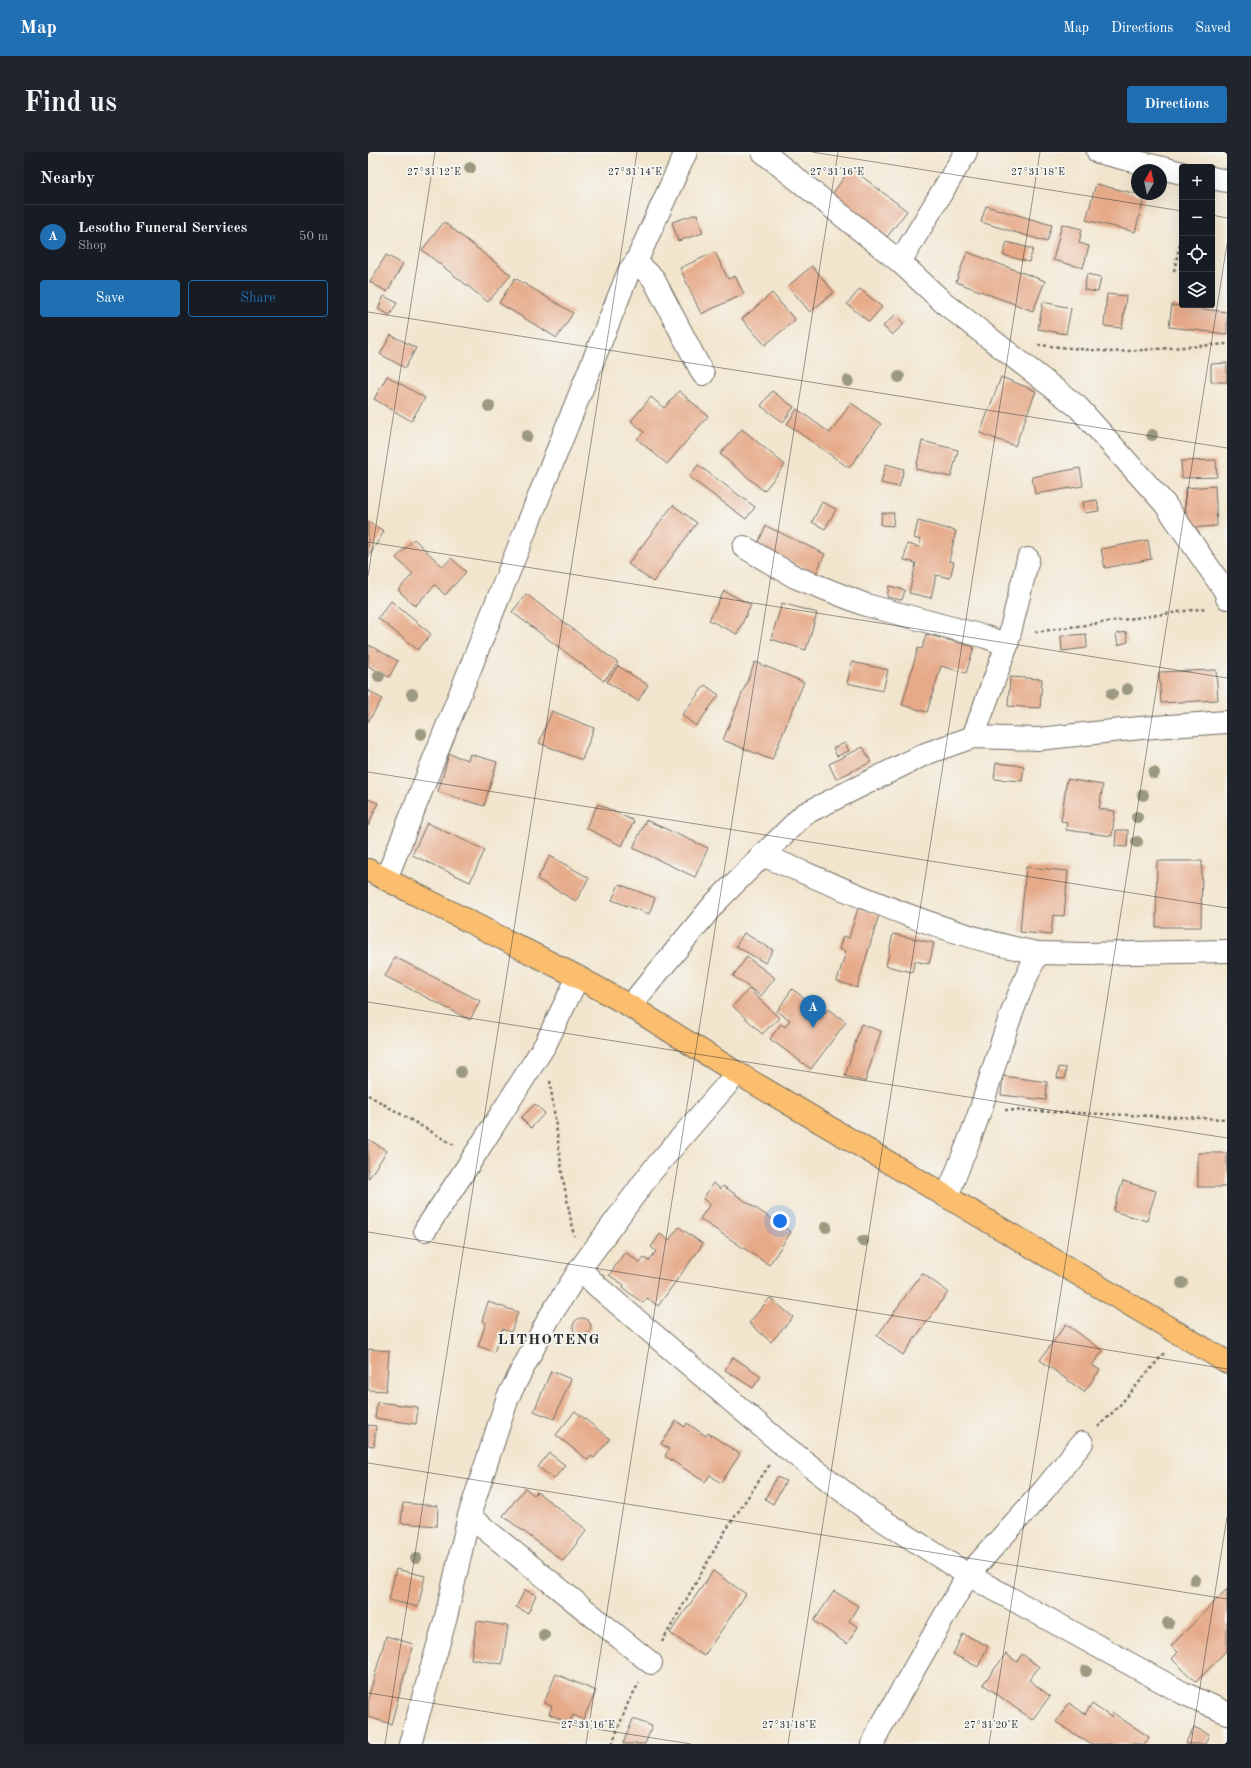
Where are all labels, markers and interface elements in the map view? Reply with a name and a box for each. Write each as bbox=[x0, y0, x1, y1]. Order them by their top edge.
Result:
text: Map bbox=[20, 19, 57, 38]
text: Map bbox=[1063, 21, 1089, 35]
text: Directions bbox=[1111, 21, 1173, 35]
text: Saved bbox=[1195, 21, 1231, 35]
button: Directions bbox=[1127, 86, 1227, 123]
text: Find us bbox=[24, 90, 117, 118]
north arrow bbox=[1131, 164, 1167, 200]
map controls bbox=[1179, 164, 1215, 308]
button: + bbox=[1179, 164, 1215, 200]
text: 27°31'12"E bbox=[407, 167, 461, 177]
text: 27°31'14"E bbox=[608, 167, 662, 177]
text: 27°31'16"E bbox=[810, 167, 864, 177]
text: 27°31'18"E bbox=[1011, 167, 1065, 177]
text: Nearby bbox=[40, 170, 95, 187]
button: − bbox=[1179, 200, 1215, 236]
text: Lesotho Funeral Services bbox=[78, 221, 247, 236]
text: A bbox=[48, 230, 58, 243]
text: 50 m bbox=[299, 230, 328, 243]
button: locate bbox=[1179, 236, 1215, 272]
text: Shop bbox=[78, 239, 106, 252]
button: layers bbox=[1179, 272, 1215, 308]
button: Save bbox=[40, 280, 180, 317]
button: Share bbox=[188, 280, 328, 317]
pin: A bbox=[800, 995, 826, 1028]
your location bbox=[770, 1211, 790, 1231]
district label: LITHOTENG bbox=[498, 1333, 600, 1348]
text: 27°31'16"E bbox=[561, 1720, 615, 1730]
text: 27°31'18"E bbox=[762, 1720, 816, 1730]
text: 27°31'20"E bbox=[964, 1720, 1018, 1730]

